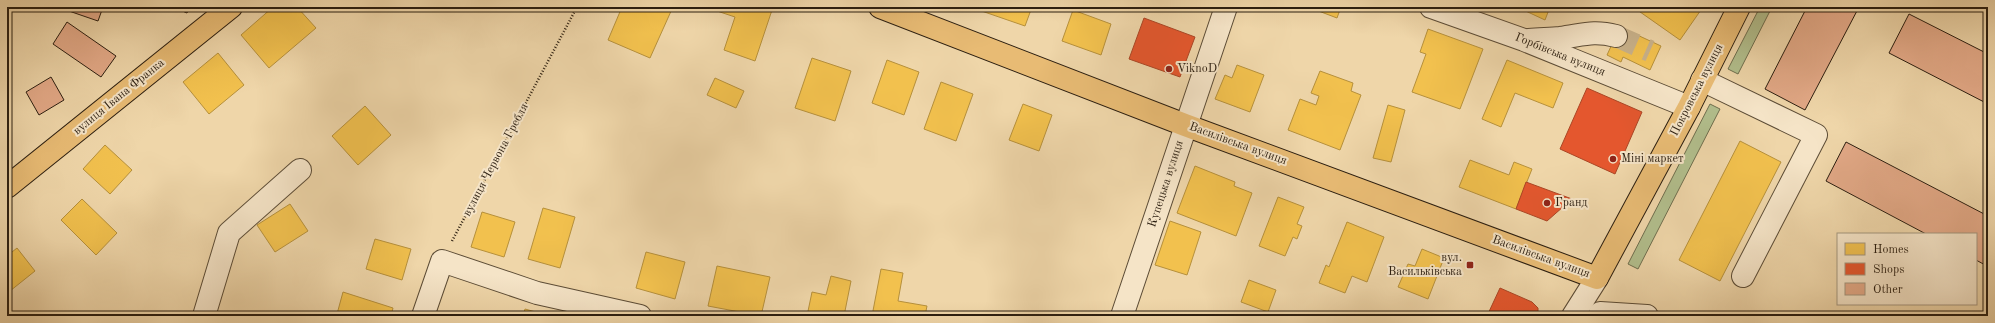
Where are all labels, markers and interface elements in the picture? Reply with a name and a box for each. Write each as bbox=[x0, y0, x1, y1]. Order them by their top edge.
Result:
street label: Горбівська вулиця bbox=[1513, 30, 1607, 79]
street label: Покровська вулиця bbox=[1669, 42, 1725, 138]
street label: вулиця Івана Франка bbox=[71, 57, 167, 137]
place label: ViknoD bbox=[1177, 63, 1217, 75]
marker: ViknoD bbox=[1164, 64, 1174, 74]
street label: вулиця Червона Гребля bbox=[461, 102, 531, 218]
street label: Василівська вулиця bbox=[1187, 120, 1289, 167]
street label: Купецька вулиця bbox=[1146, 139, 1186, 229]
place label: Міні маркет bbox=[1621, 152, 1684, 165]
marker: Міні маркет bbox=[1608, 154, 1618, 164]
place label: Гранд bbox=[1555, 197, 1588, 209]
marker: Гранд bbox=[1542, 198, 1552, 208]
street label: Василівська вулиця bbox=[1490, 233, 1592, 280]
legend bbox=[1837, 233, 1977, 305]
text: Homes bbox=[1873, 244, 1909, 256]
place label: вул. Васильківська bbox=[1388, 252, 1462, 278]
marker: вул. Васильківська bbox=[1465, 260, 1475, 270]
text: Shops bbox=[1873, 264, 1904, 276]
text: Other bbox=[1873, 284, 1903, 296]

